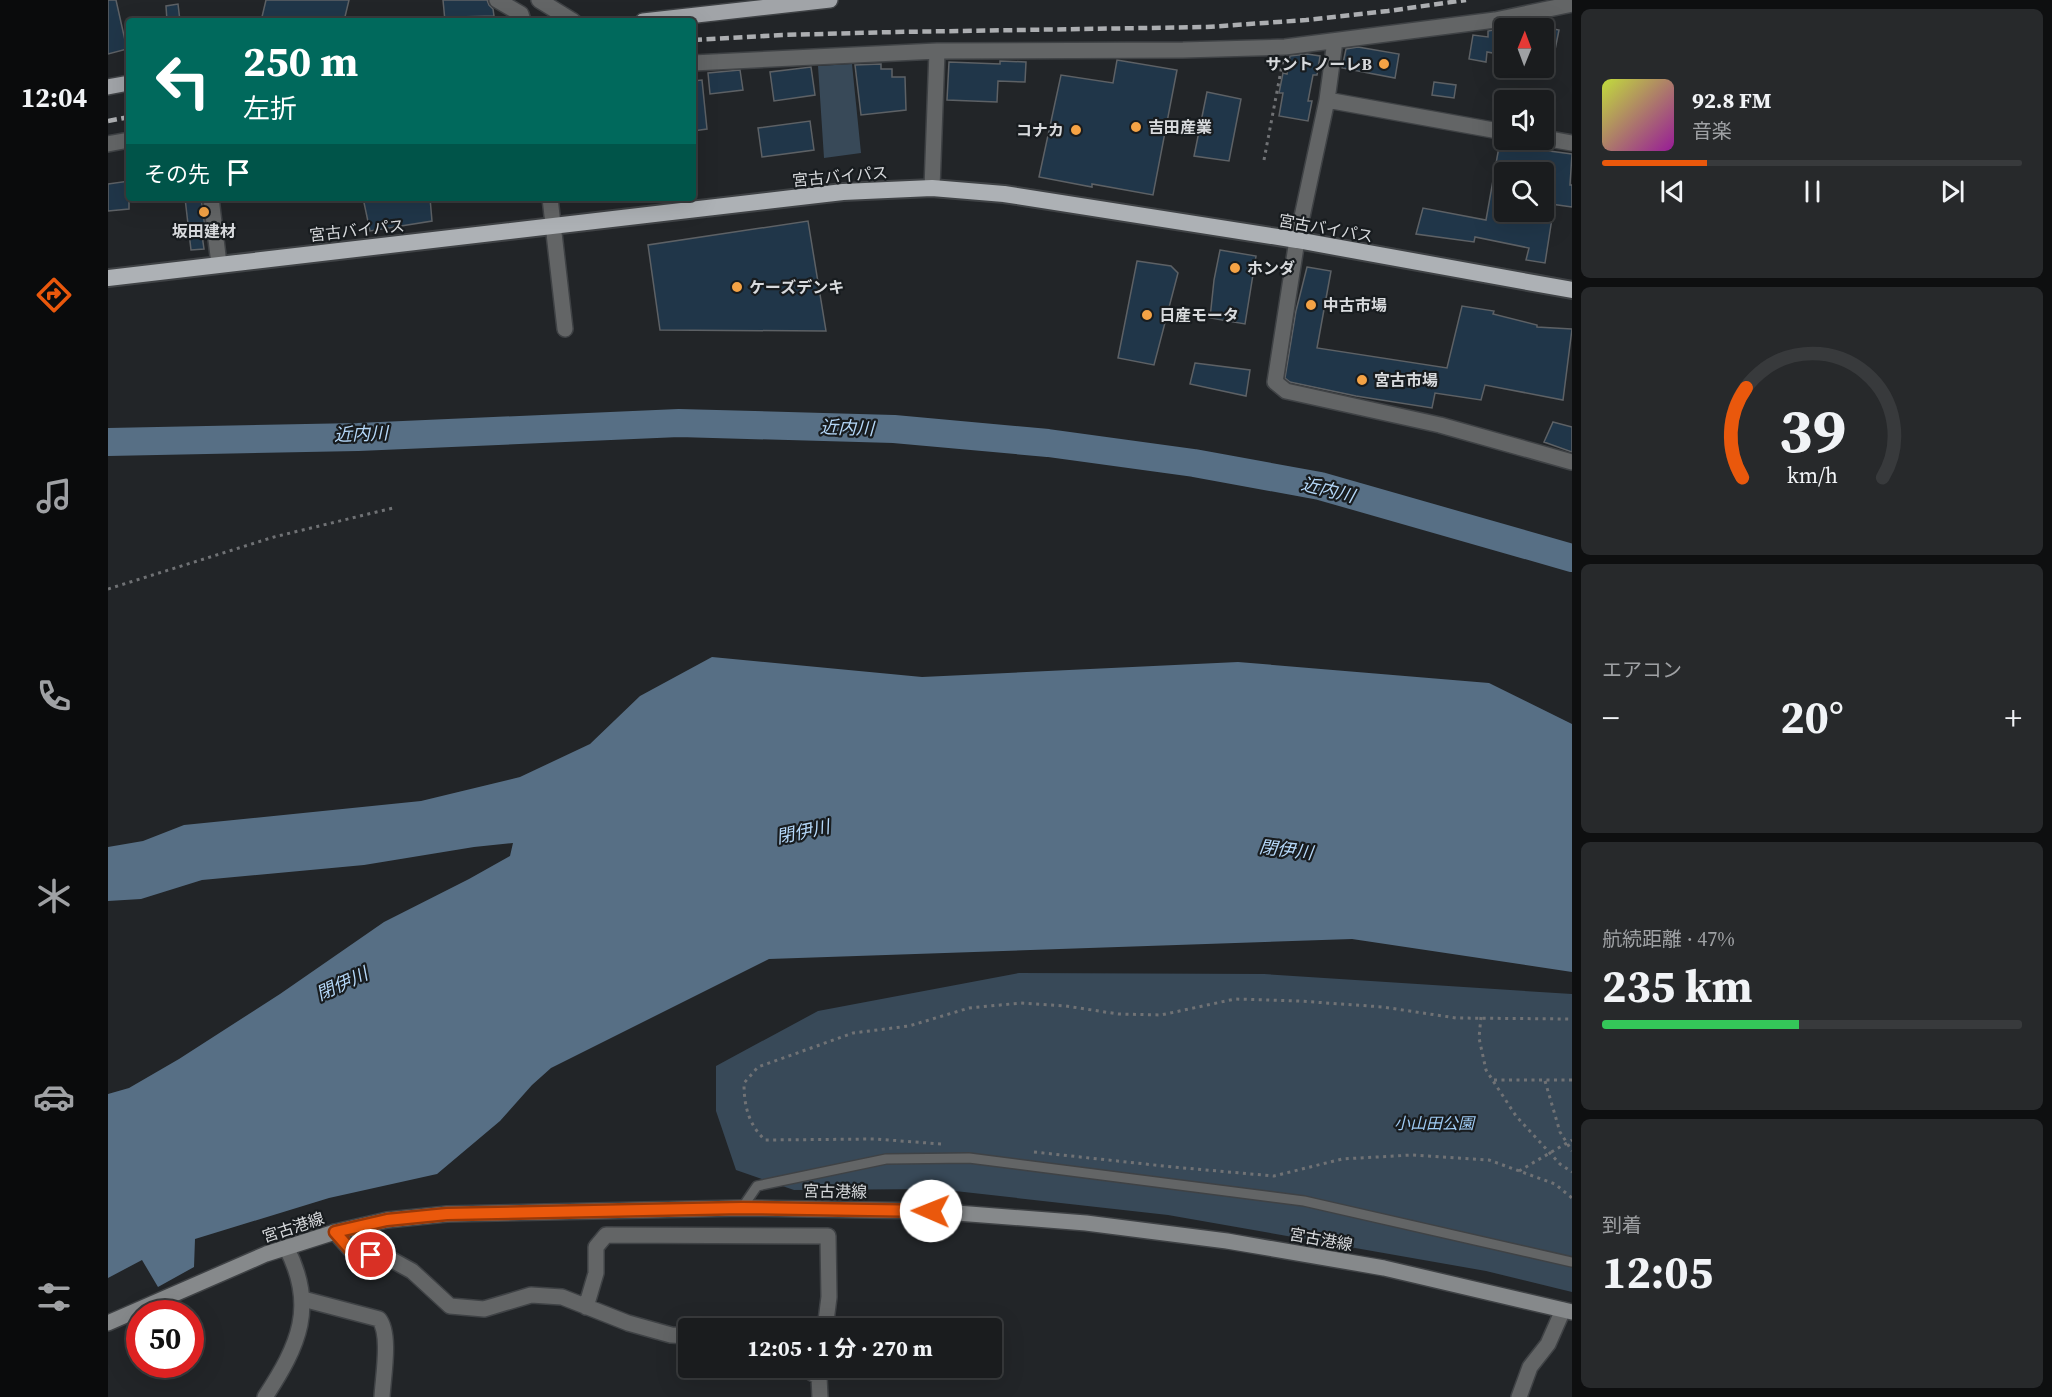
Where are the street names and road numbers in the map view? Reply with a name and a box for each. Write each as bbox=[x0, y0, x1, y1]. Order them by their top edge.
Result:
street label: 宮古バイパス bbox=[791, 161, 889, 191]
street label: 宮古バイパス bbox=[1277, 209, 1375, 247]
street label: 宮古バイパス bbox=[308, 214, 406, 246]
street label: 宮古港線 bbox=[803, 1179, 867, 1203]
street label: 宮古港線 bbox=[259, 1207, 327, 1247]
street label: 宮古港線 bbox=[1288, 1223, 1354, 1255]

